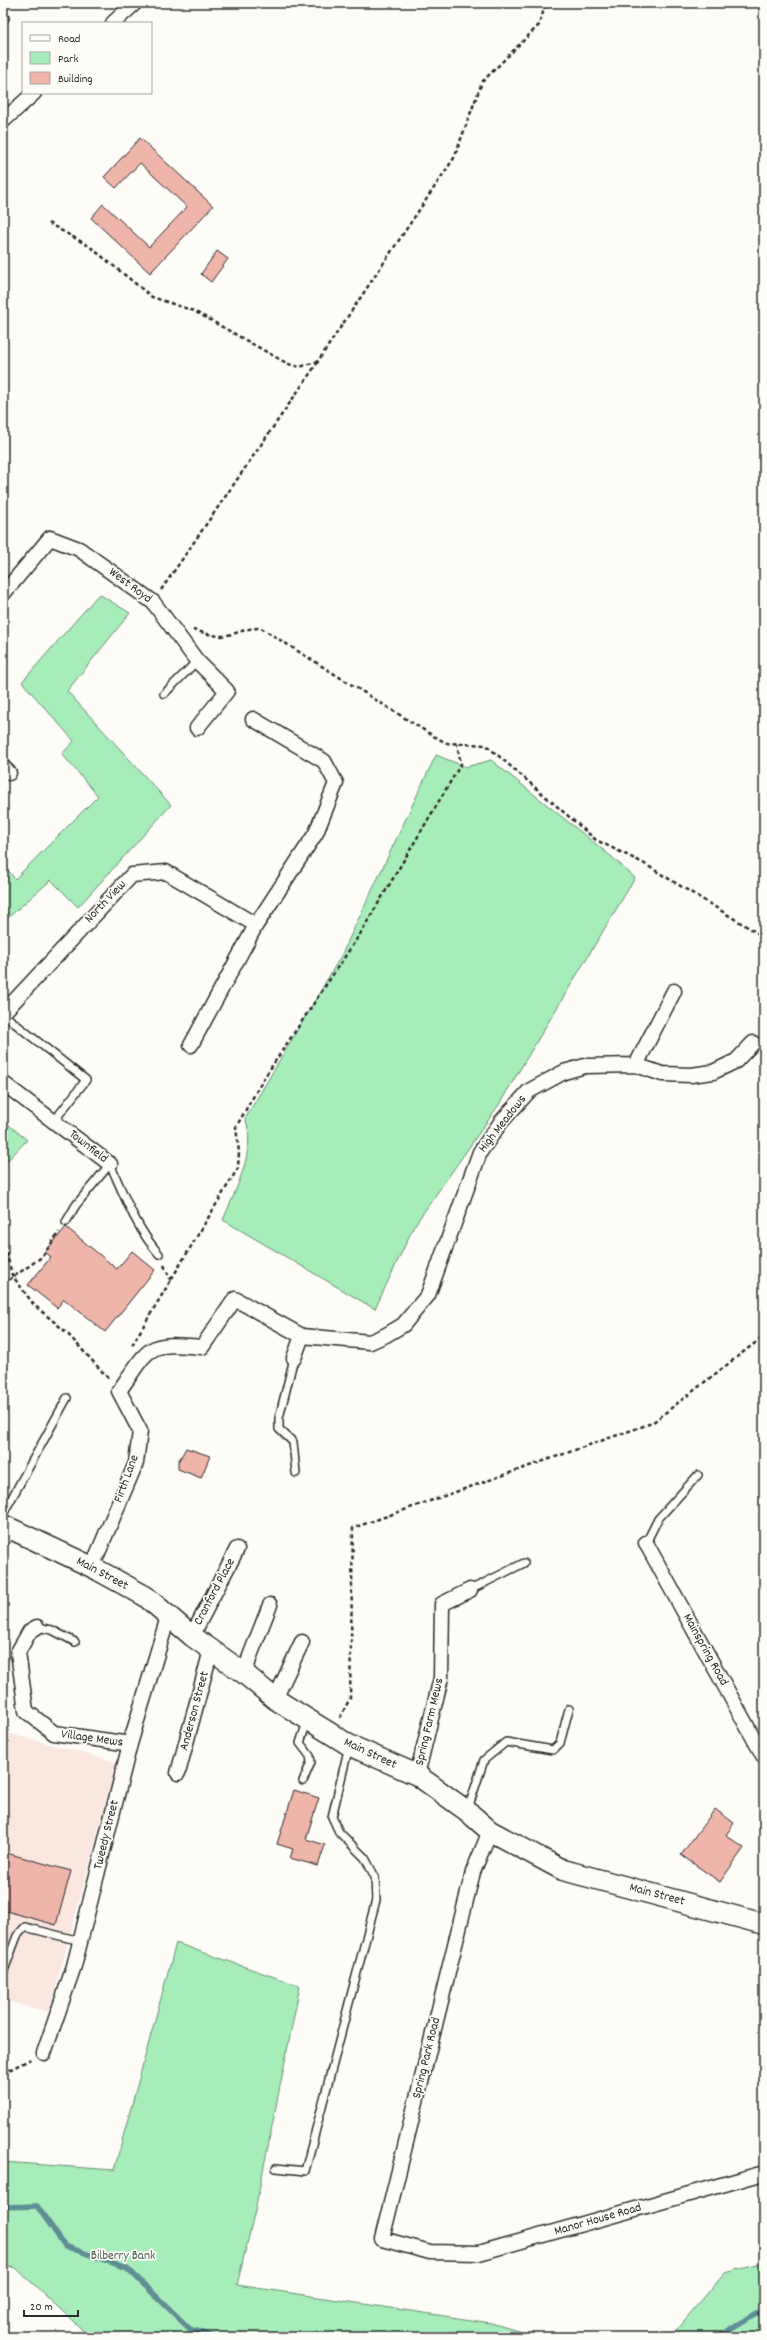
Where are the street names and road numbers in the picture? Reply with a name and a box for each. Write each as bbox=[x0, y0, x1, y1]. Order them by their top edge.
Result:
street label: West Royd bbox=[104, 563, 156, 609]
street label: North View bbox=[81, 876, 131, 928]
street label: High Meadows bbox=[474, 1091, 532, 1157]
street label: Townfield bbox=[64, 1126, 112, 1168]
street label: Firth Lane bbox=[110, 1452, 145, 1506]
street label: Main Street bbox=[73, 1552, 132, 1596]
street label: Cranford Place bbox=[189, 1555, 241, 1629]
street label: Mainspring Road bbox=[677, 1611, 733, 1689]
street label: Anderson Street bbox=[175, 1669, 215, 1753]
street label: Spring Farm Mews bbox=[411, 1676, 449, 1768]
street label: Village Mews bbox=[60, 1725, 124, 1753]
street label: Main Street bbox=[340, 1733, 400, 1775]
street label: Tweedy Street bbox=[89, 1798, 125, 1872]
street label: Main Street bbox=[627, 1878, 687, 1912]
street label: Spring Park Road bbox=[408, 2015, 446, 2101]
street label: Manor House Road bbox=[552, 2198, 644, 2242]

